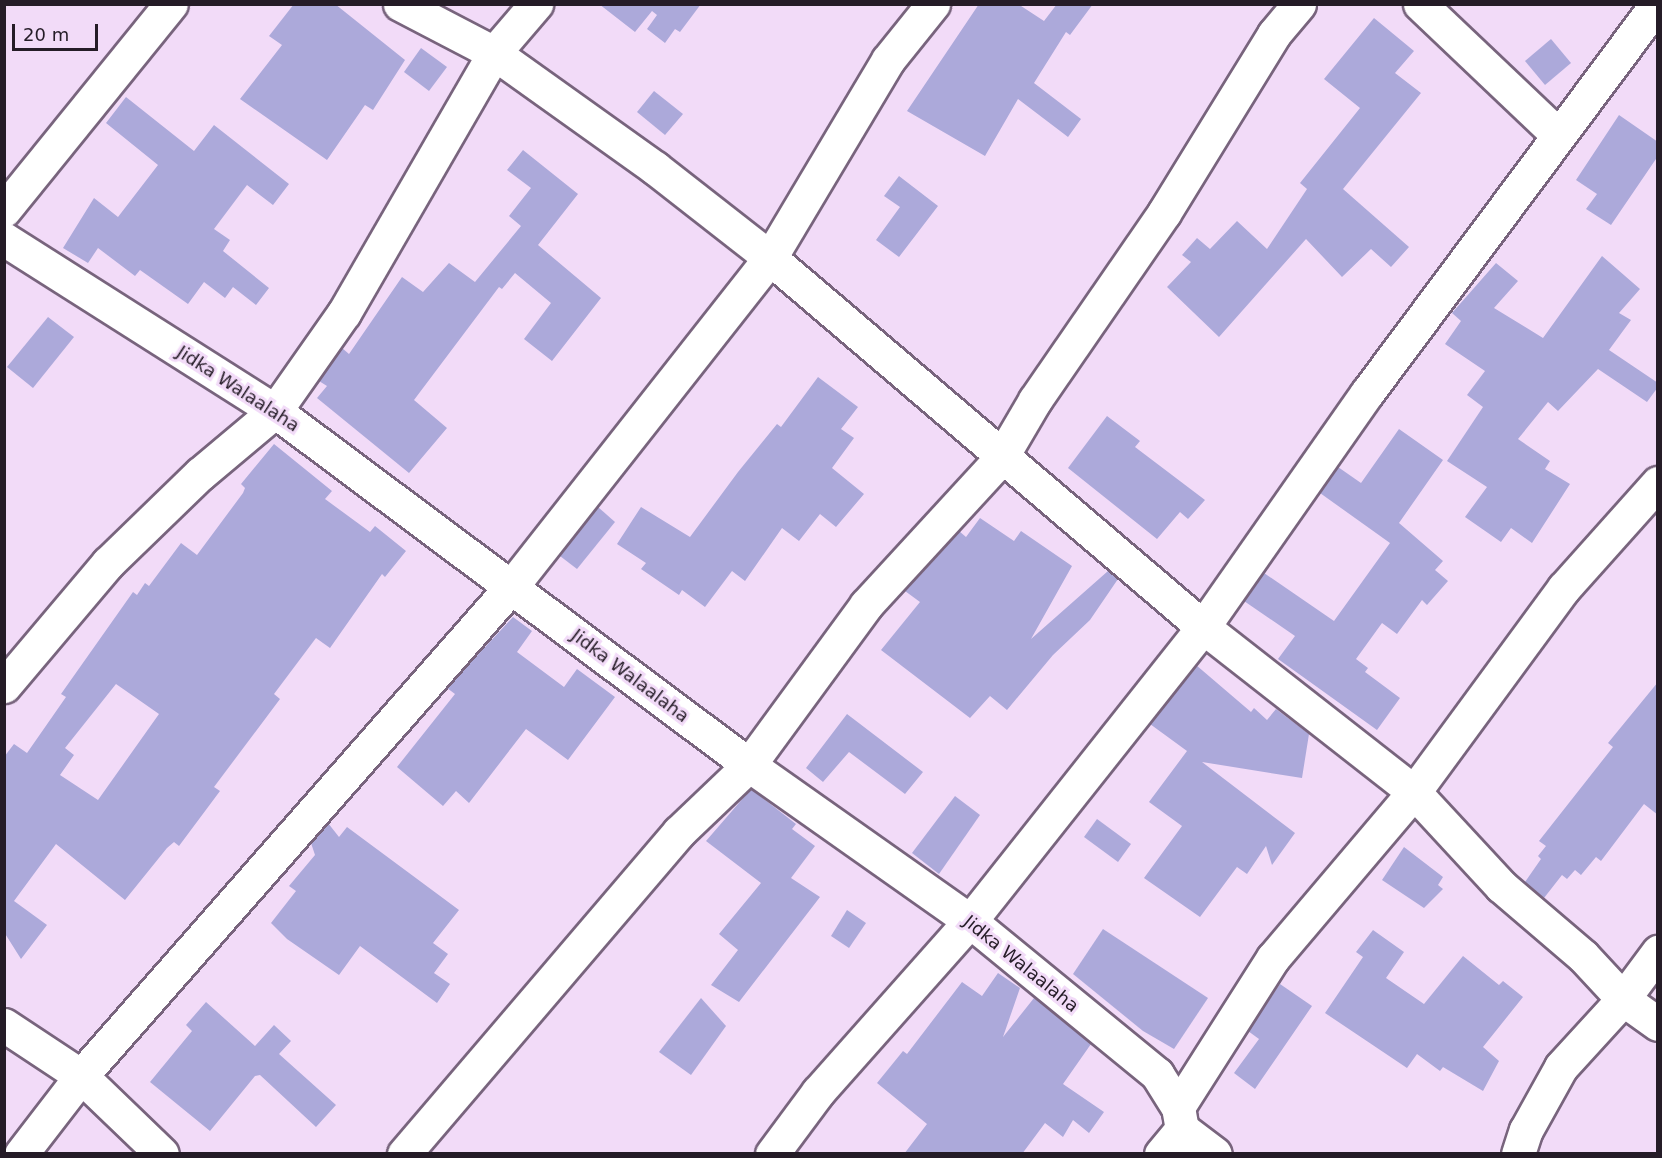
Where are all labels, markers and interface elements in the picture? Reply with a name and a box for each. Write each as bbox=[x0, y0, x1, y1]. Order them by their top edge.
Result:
scale bar bbox=[15, 12, 100, 50]
text: 20 m bbox=[23, 24, 69, 45]
street label: Jidka Walaalaha bbox=[173, 341, 303, 437]
street label: Jidka Walaalaha bbox=[567, 625, 693, 727]
street label: Jidka Walaalaha bbox=[959, 911, 1083, 1017]

